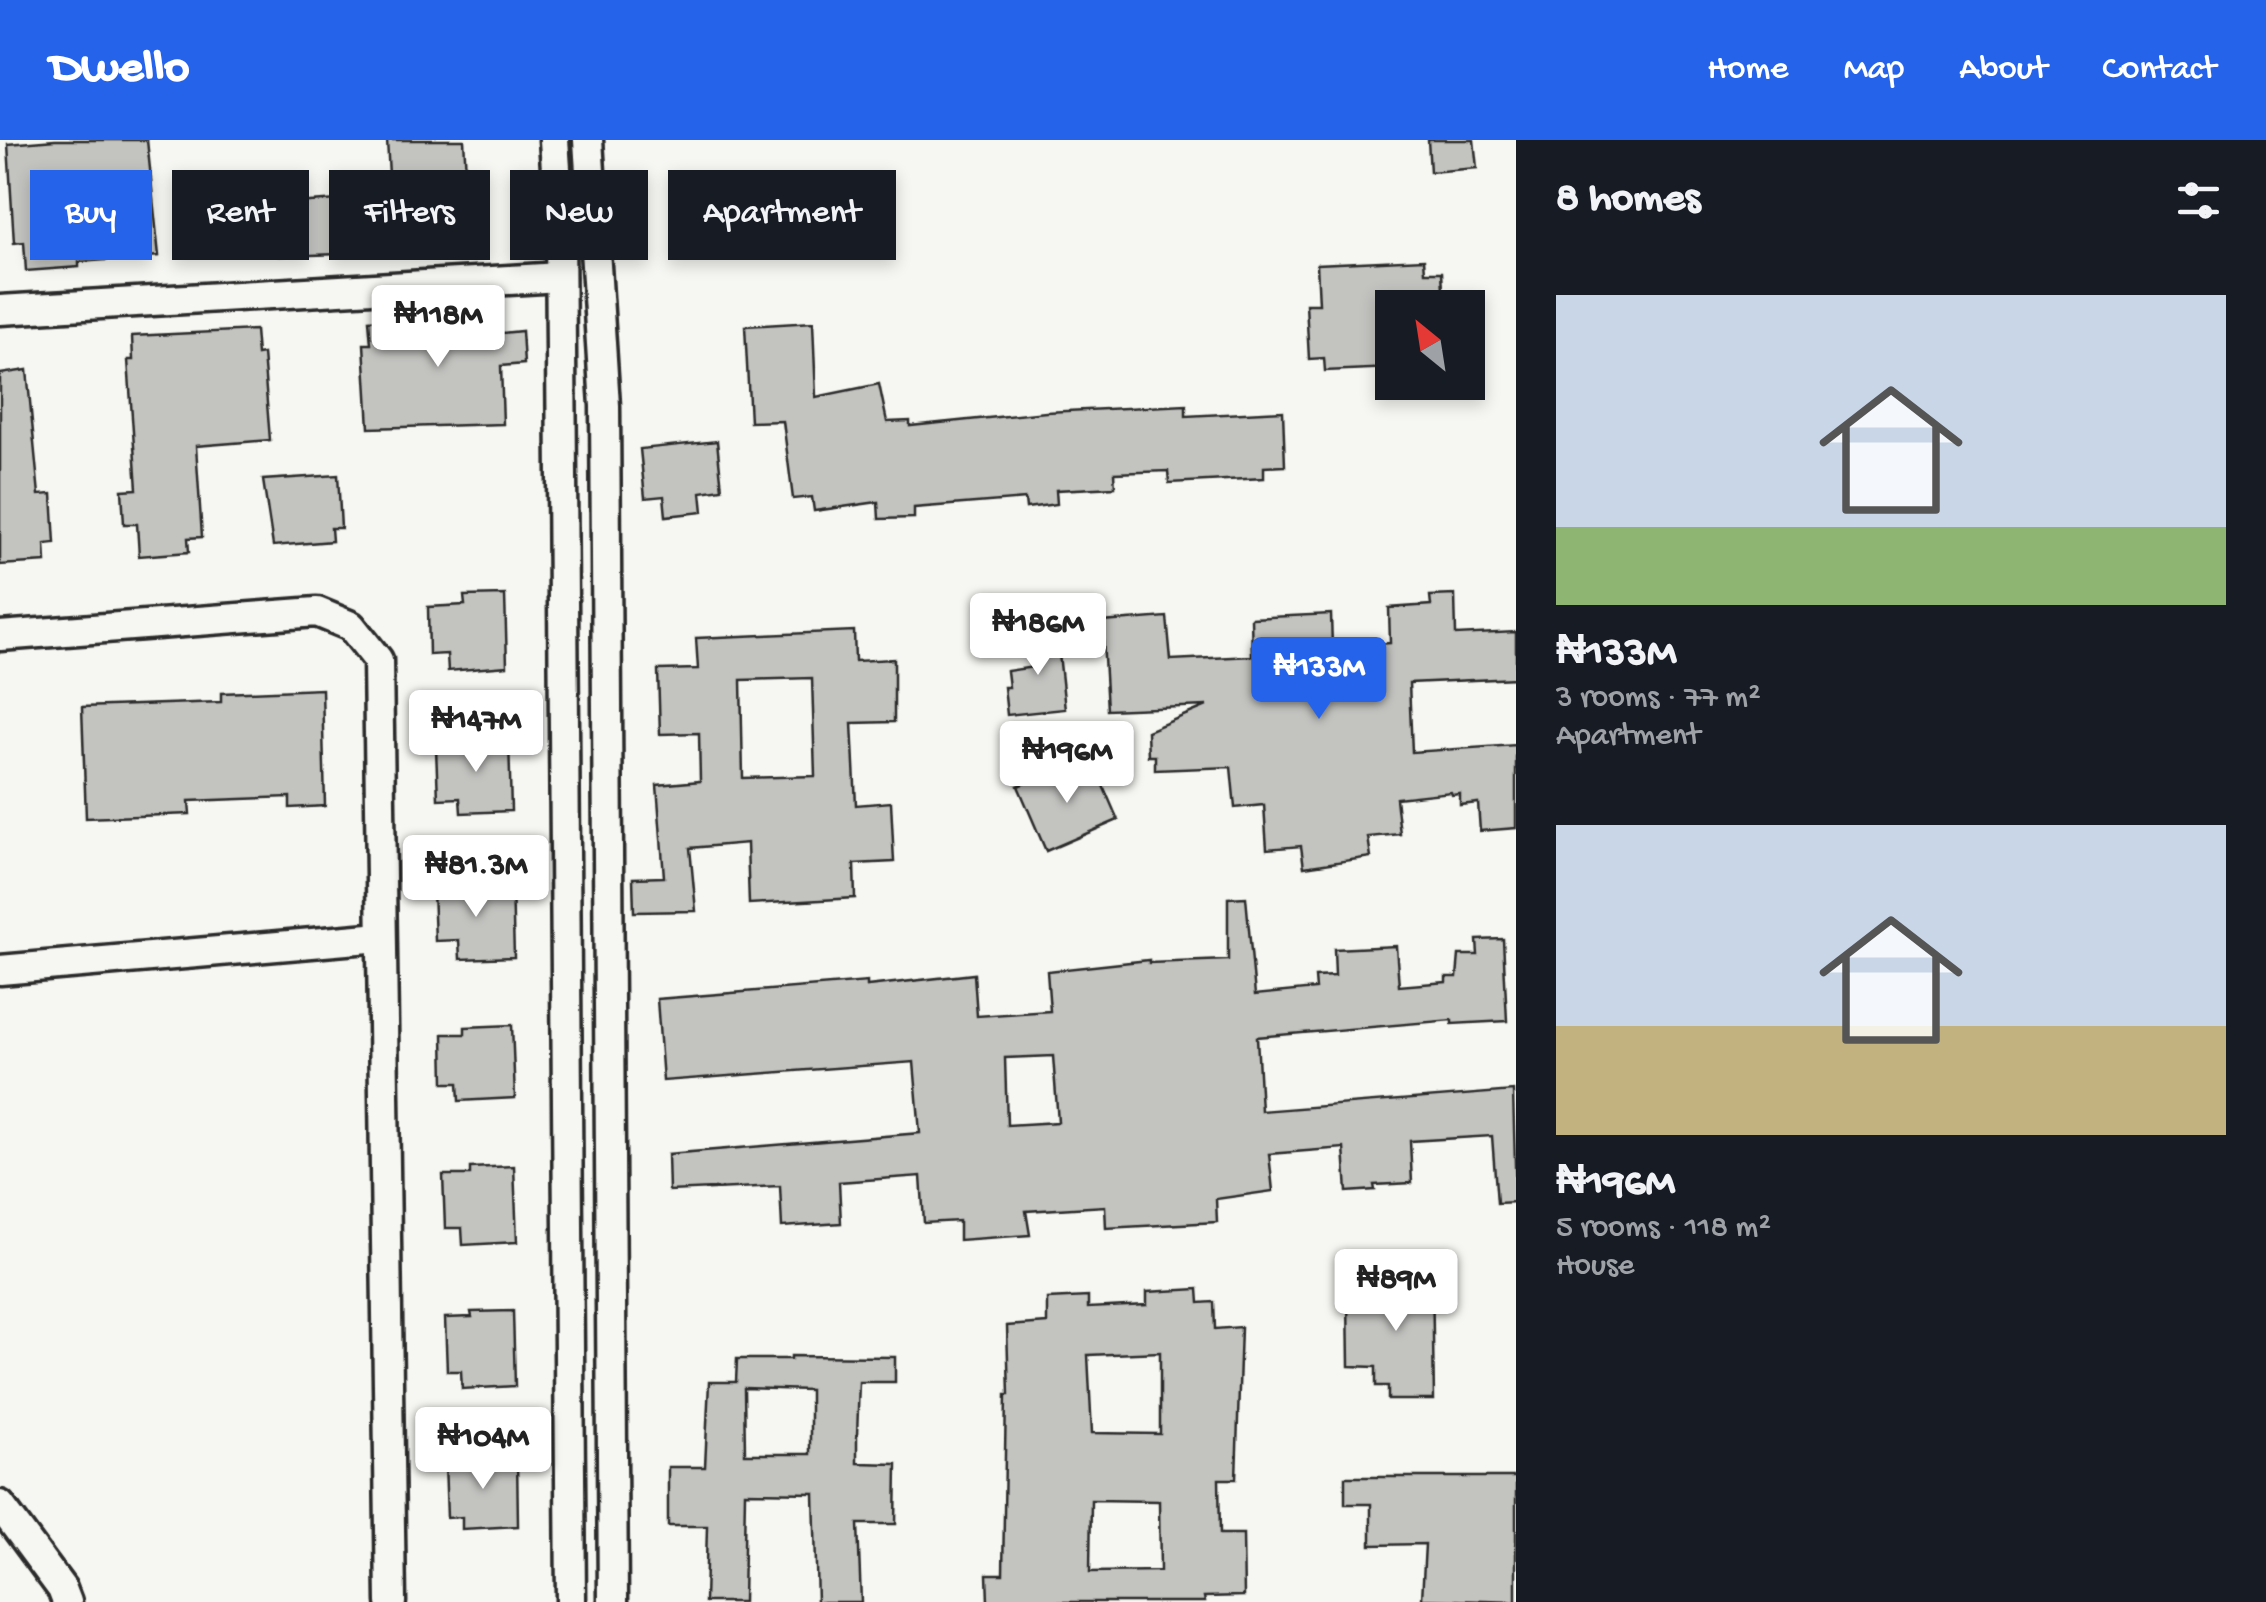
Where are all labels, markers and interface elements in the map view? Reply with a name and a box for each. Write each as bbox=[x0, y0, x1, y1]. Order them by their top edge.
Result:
text: Dwello bbox=[50, 42, 189, 99]
text: Home bbox=[1707, 50, 1788, 91]
text: Map bbox=[1843, 50, 1904, 91]
text: About bbox=[1959, 50, 2047, 91]
text: Contact bbox=[2102, 50, 2216, 91]
chip: Buy bbox=[30, 170, 152, 260]
chip: Rent bbox=[172, 170, 309, 260]
chip: Filters bbox=[329, 170, 490, 260]
chip: New bbox=[510, 170, 648, 260]
chip: Apartment bbox=[668, 170, 896, 260]
icon: filters bbox=[2171, 173, 2226, 228]
text: 8 homes bbox=[1556, 176, 1700, 225]
pin: ₦118M bbox=[368, 285, 508, 370]
north arrow bbox=[1375, 290, 1485, 400]
map controls bbox=[1375, 290, 1485, 400]
text: ₦118M bbox=[394, 298, 482, 336]
icon: home bbox=[1801, 360, 1981, 540]
pin: ₦186M bbox=[968, 593, 1108, 678]
text: ₦186M bbox=[992, 606, 1084, 644]
text: ₦133M bbox=[1556, 631, 1676, 680]
pin: ₦133M bbox=[1249, 637, 1389, 722]
text: ₦133M bbox=[1273, 650, 1365, 688]
text: 3 rooms · 77 m² bbox=[1556, 680, 1761, 718]
pin: ₦147M bbox=[406, 690, 546, 775]
text: ₦147M bbox=[431, 703, 521, 741]
text: Apartment bbox=[1556, 718, 1700, 756]
pin: ₦196M bbox=[997, 721, 1137, 806]
text: ₦196M bbox=[1022, 734, 1112, 772]
pin: ₦81.3M bbox=[395, 835, 557, 920]
text: ₦81.3M bbox=[425, 848, 527, 886]
icon: home bbox=[1801, 890, 1981, 1070]
text: ₦196M bbox=[1556, 1161, 1675, 1210]
text: 5 rooms · 118 m² bbox=[1556, 1210, 1771, 1248]
text: House bbox=[1556, 1248, 1634, 1286]
pin: ₦89M bbox=[1337, 1249, 1455, 1334]
text: ₦89M bbox=[1357, 1262, 1435, 1300]
pin: ₦104M bbox=[413, 1407, 553, 1492]
text: ₦104M bbox=[437, 1420, 529, 1458]

